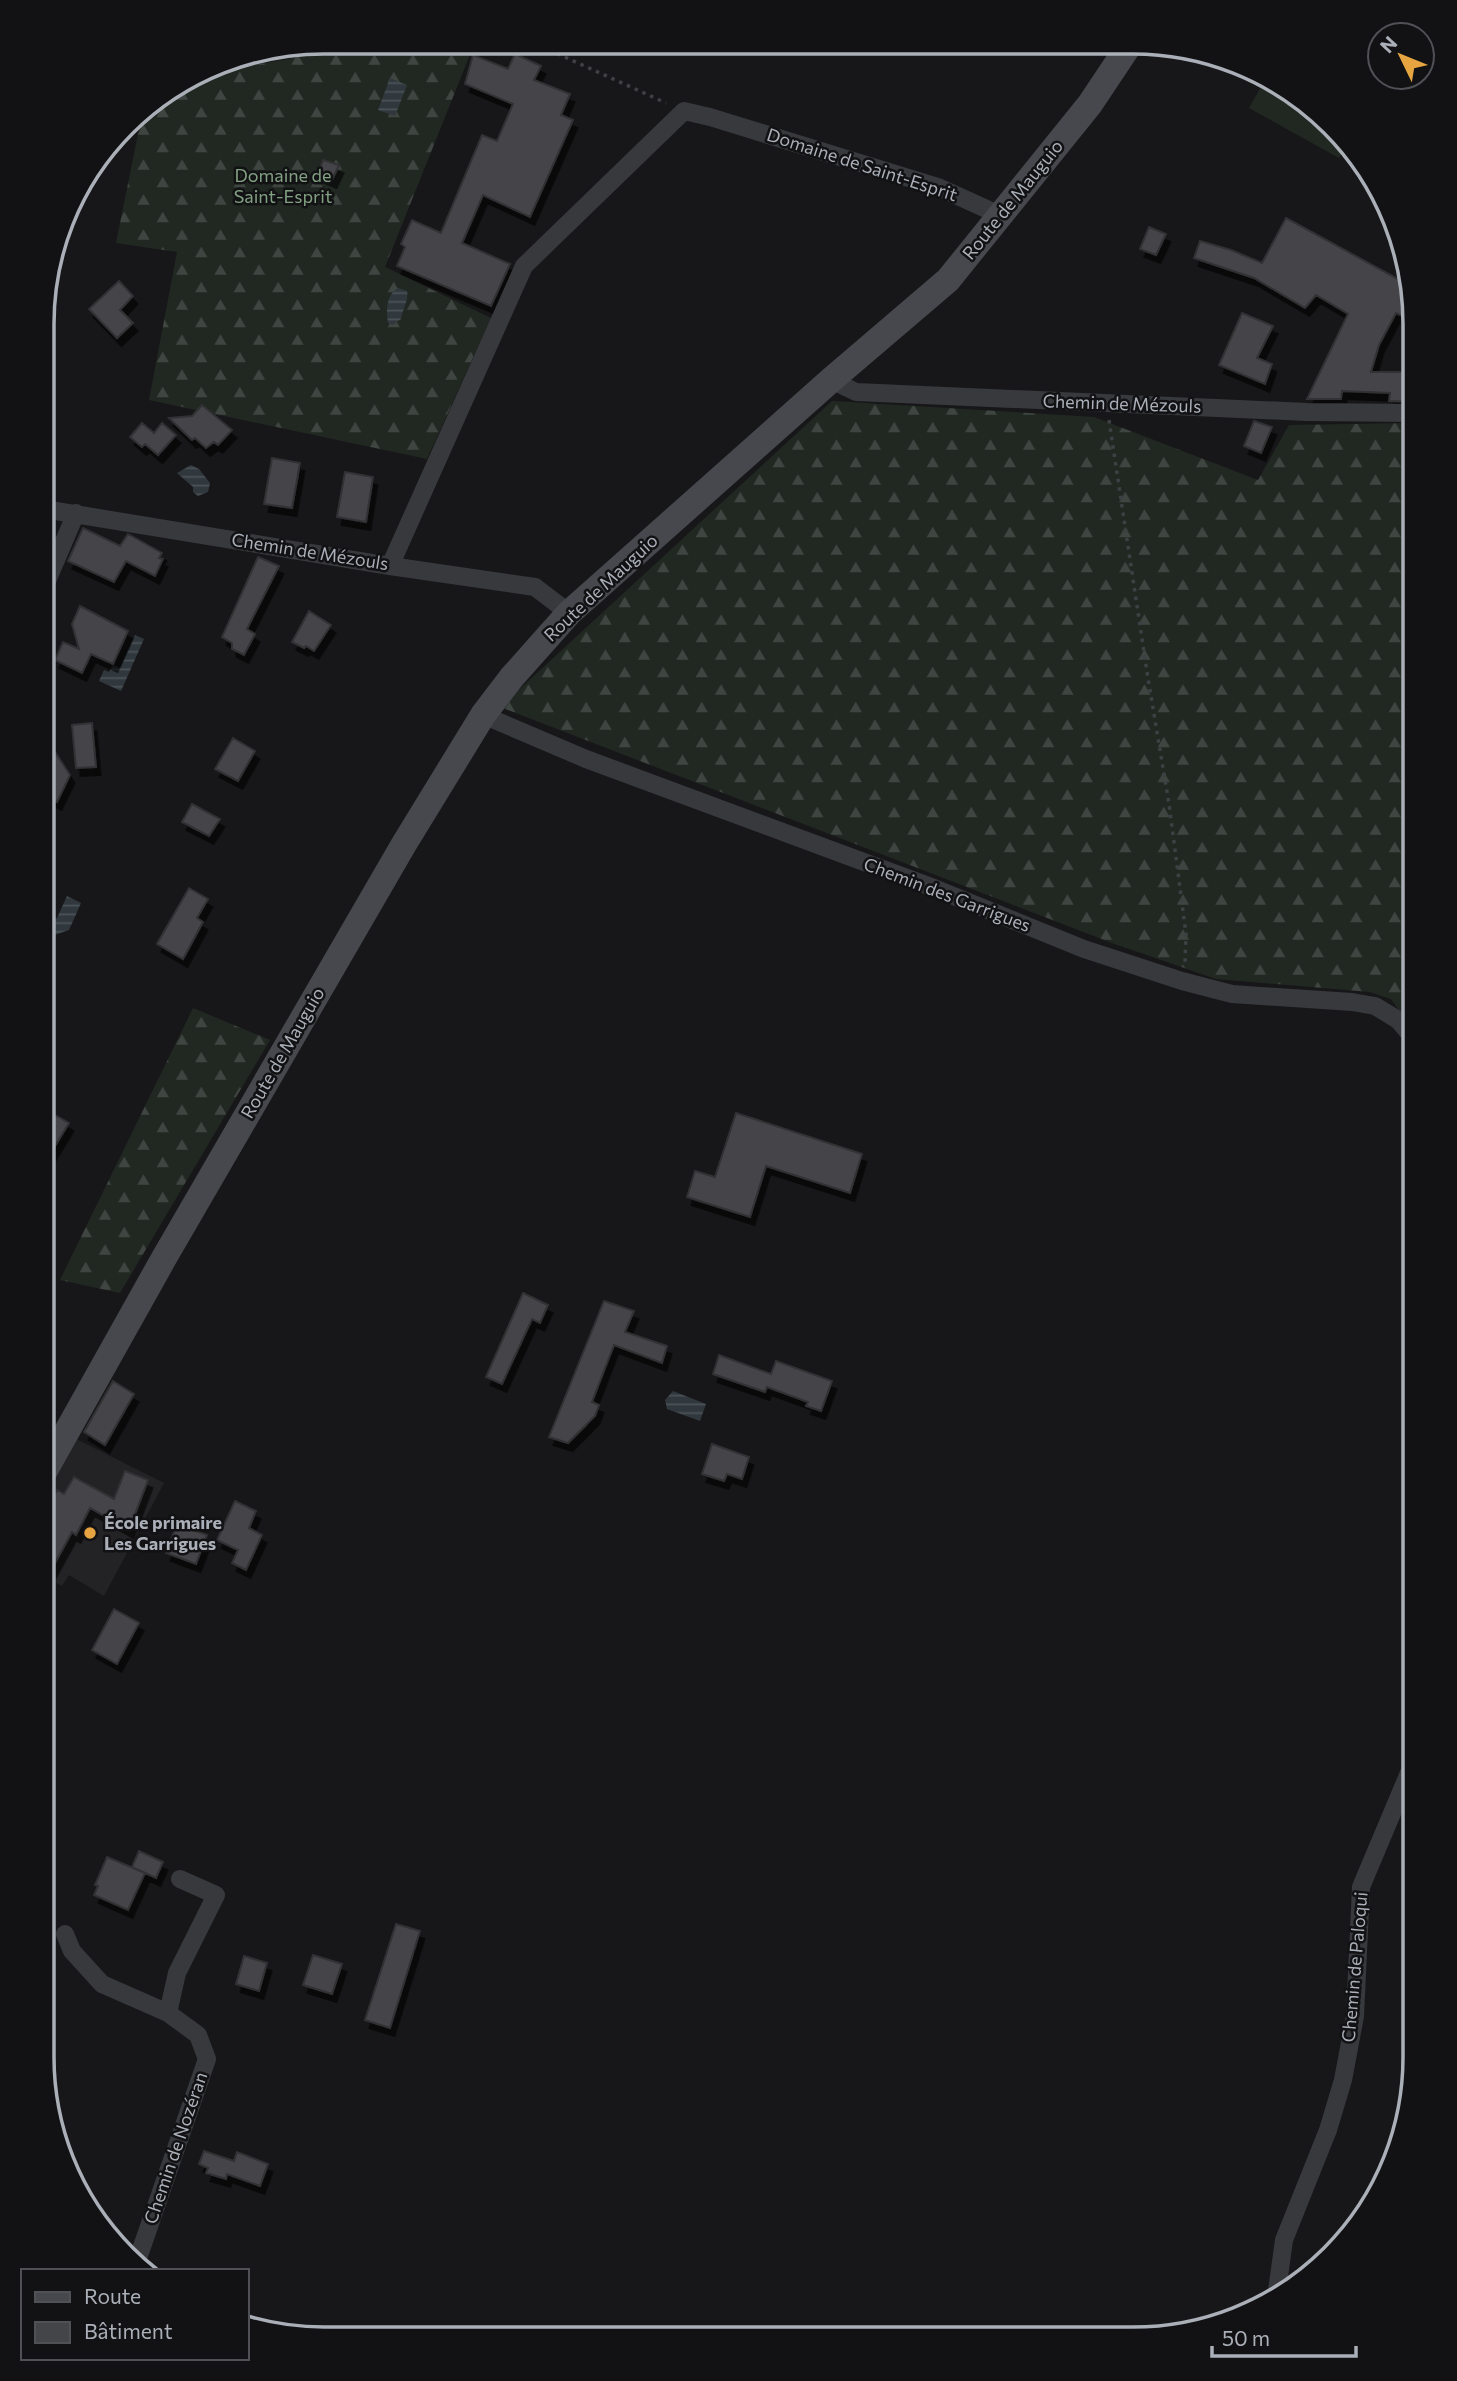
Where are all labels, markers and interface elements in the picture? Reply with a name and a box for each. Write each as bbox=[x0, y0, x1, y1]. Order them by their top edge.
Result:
north arrow bbox=[1366, 21, 1436, 91]
text: N bbox=[1375, 31, 1401, 57]
street label: Domaine de Saint-Esprit bbox=[764, 123, 960, 205]
street label: Route de Mauguio bbox=[957, 135, 1067, 264]
park label: Domaine de Saint-Esprit bbox=[234, 164, 332, 207]
street label: Chemin de Mézouls bbox=[1042, 389, 1202, 417]
street label: Chemin de Mézouls bbox=[230, 528, 390, 574]
street label: Route de Mauguio bbox=[539, 529, 662, 646]
street label: Chemin des Garrigues bbox=[861, 852, 1034, 936]
street label: Route de Mauguio bbox=[236, 983, 329, 1122]
place label: École primaire Les Garrigues bbox=[104, 1511, 222, 1554]
marker: École primaire Les Garrigues bbox=[82, 1525, 98, 1541]
street label: Chemin de Paloqui bbox=[1336, 1891, 1372, 2043]
street label: Chemin de Nozéran bbox=[139, 2069, 211, 2226]
legend bbox=[21, 2269, 248, 2360]
text: Route bbox=[84, 2283, 141, 2308]
scale bar bbox=[1212, 2314, 1356, 2358]
text: Bâtiment bbox=[84, 2318, 173, 2343]
text: 50 m bbox=[1222, 2325, 1270, 2350]

